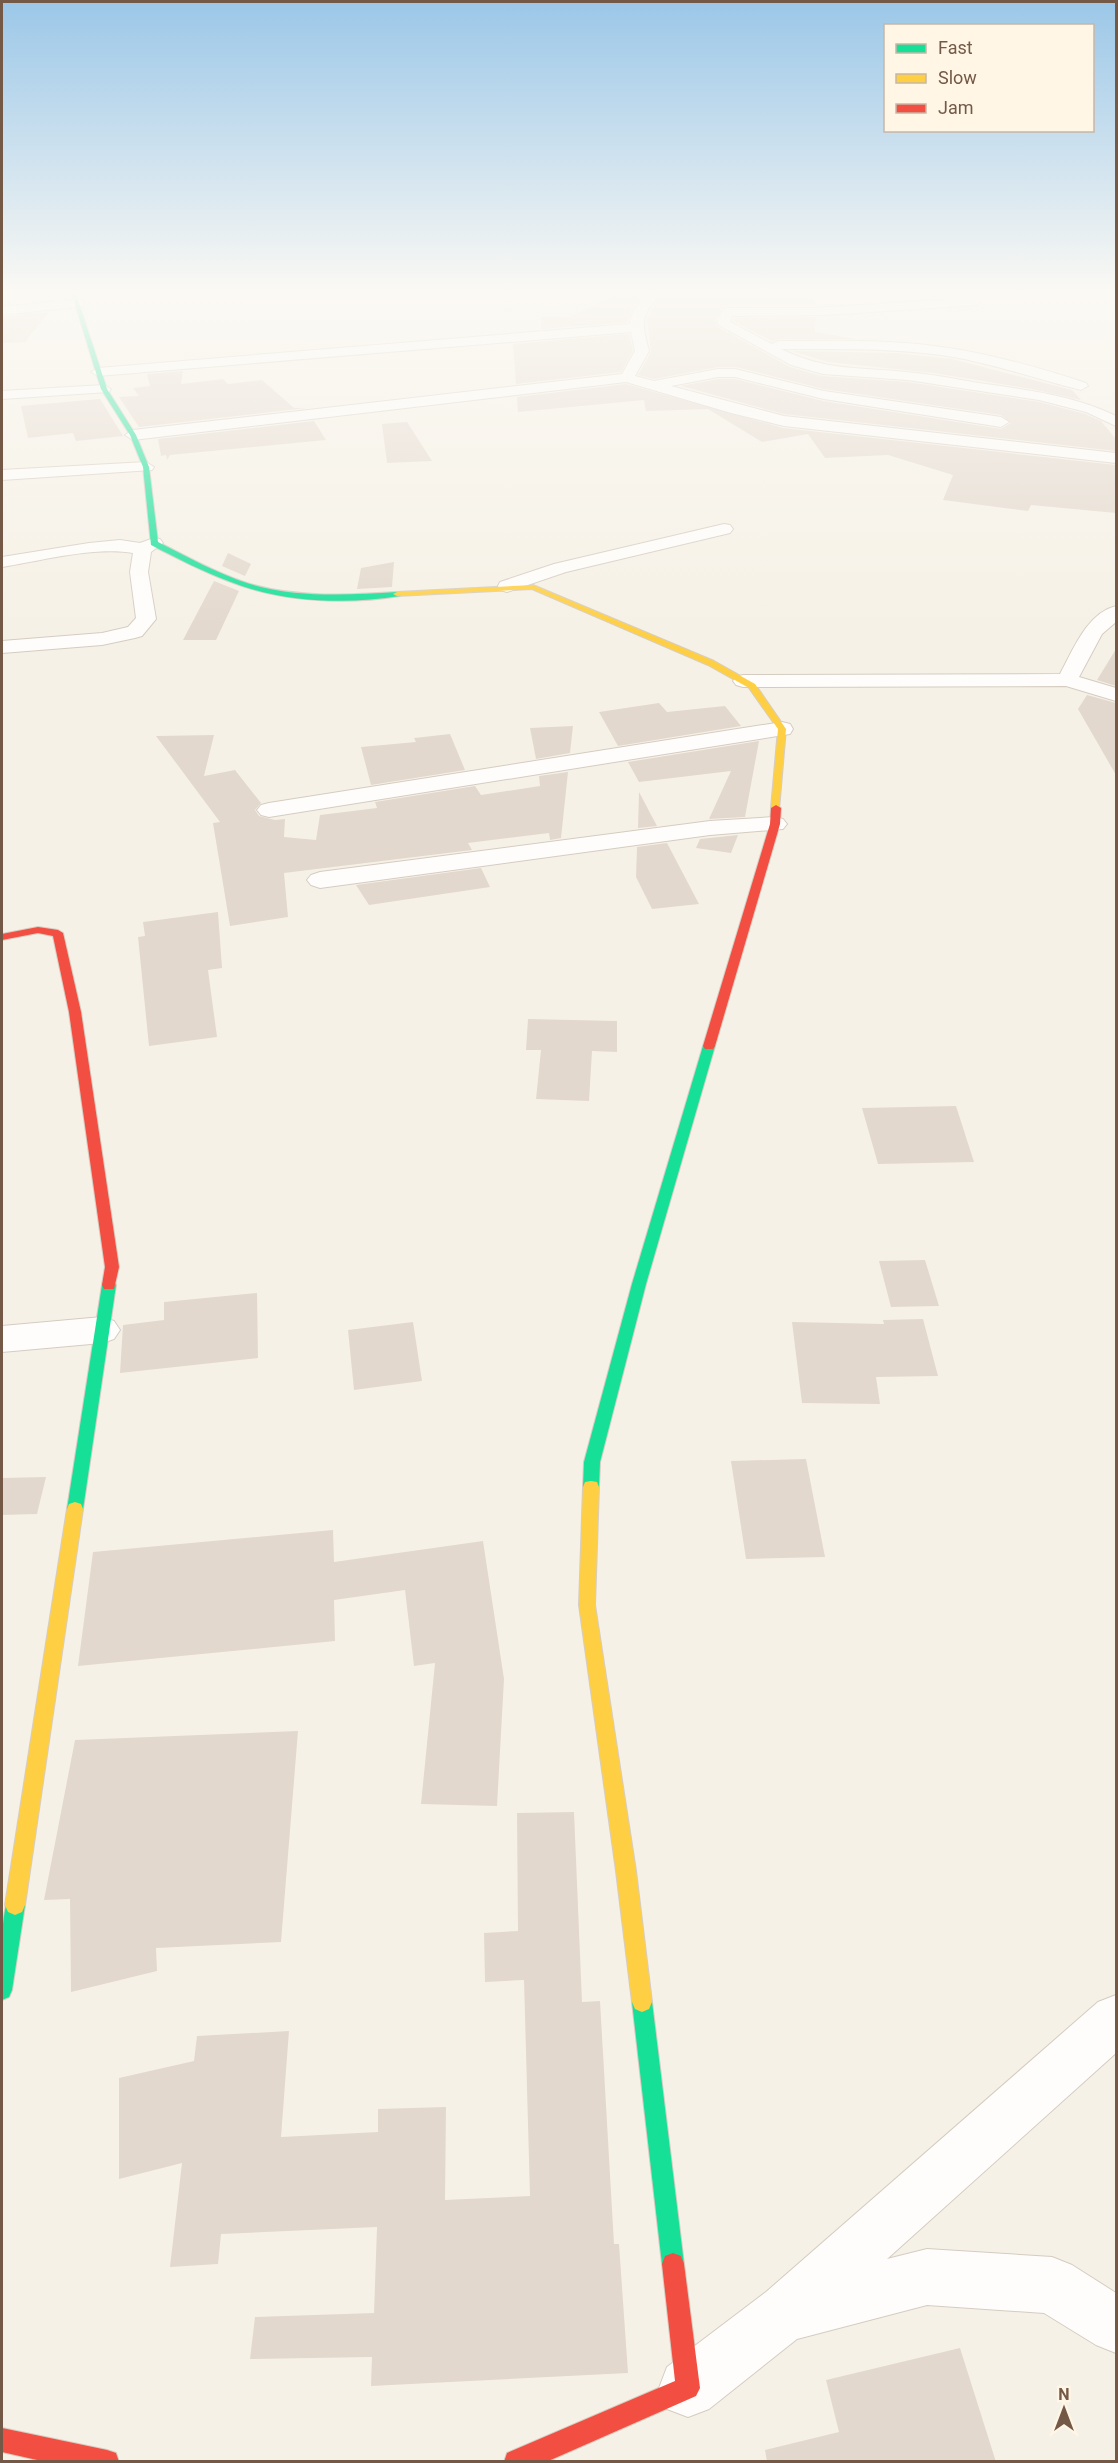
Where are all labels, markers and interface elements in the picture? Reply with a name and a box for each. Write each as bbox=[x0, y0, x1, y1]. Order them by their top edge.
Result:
legend bbox=[884, 24, 1094, 132]
text: Fast bbox=[938, 37, 973, 58]
text: Slow bbox=[938, 67, 977, 88]
text: Jam bbox=[938, 97, 974, 118]
north arrow bbox=[1034, 2379, 1094, 2439]
text: N bbox=[1058, 2385, 1070, 2404]

